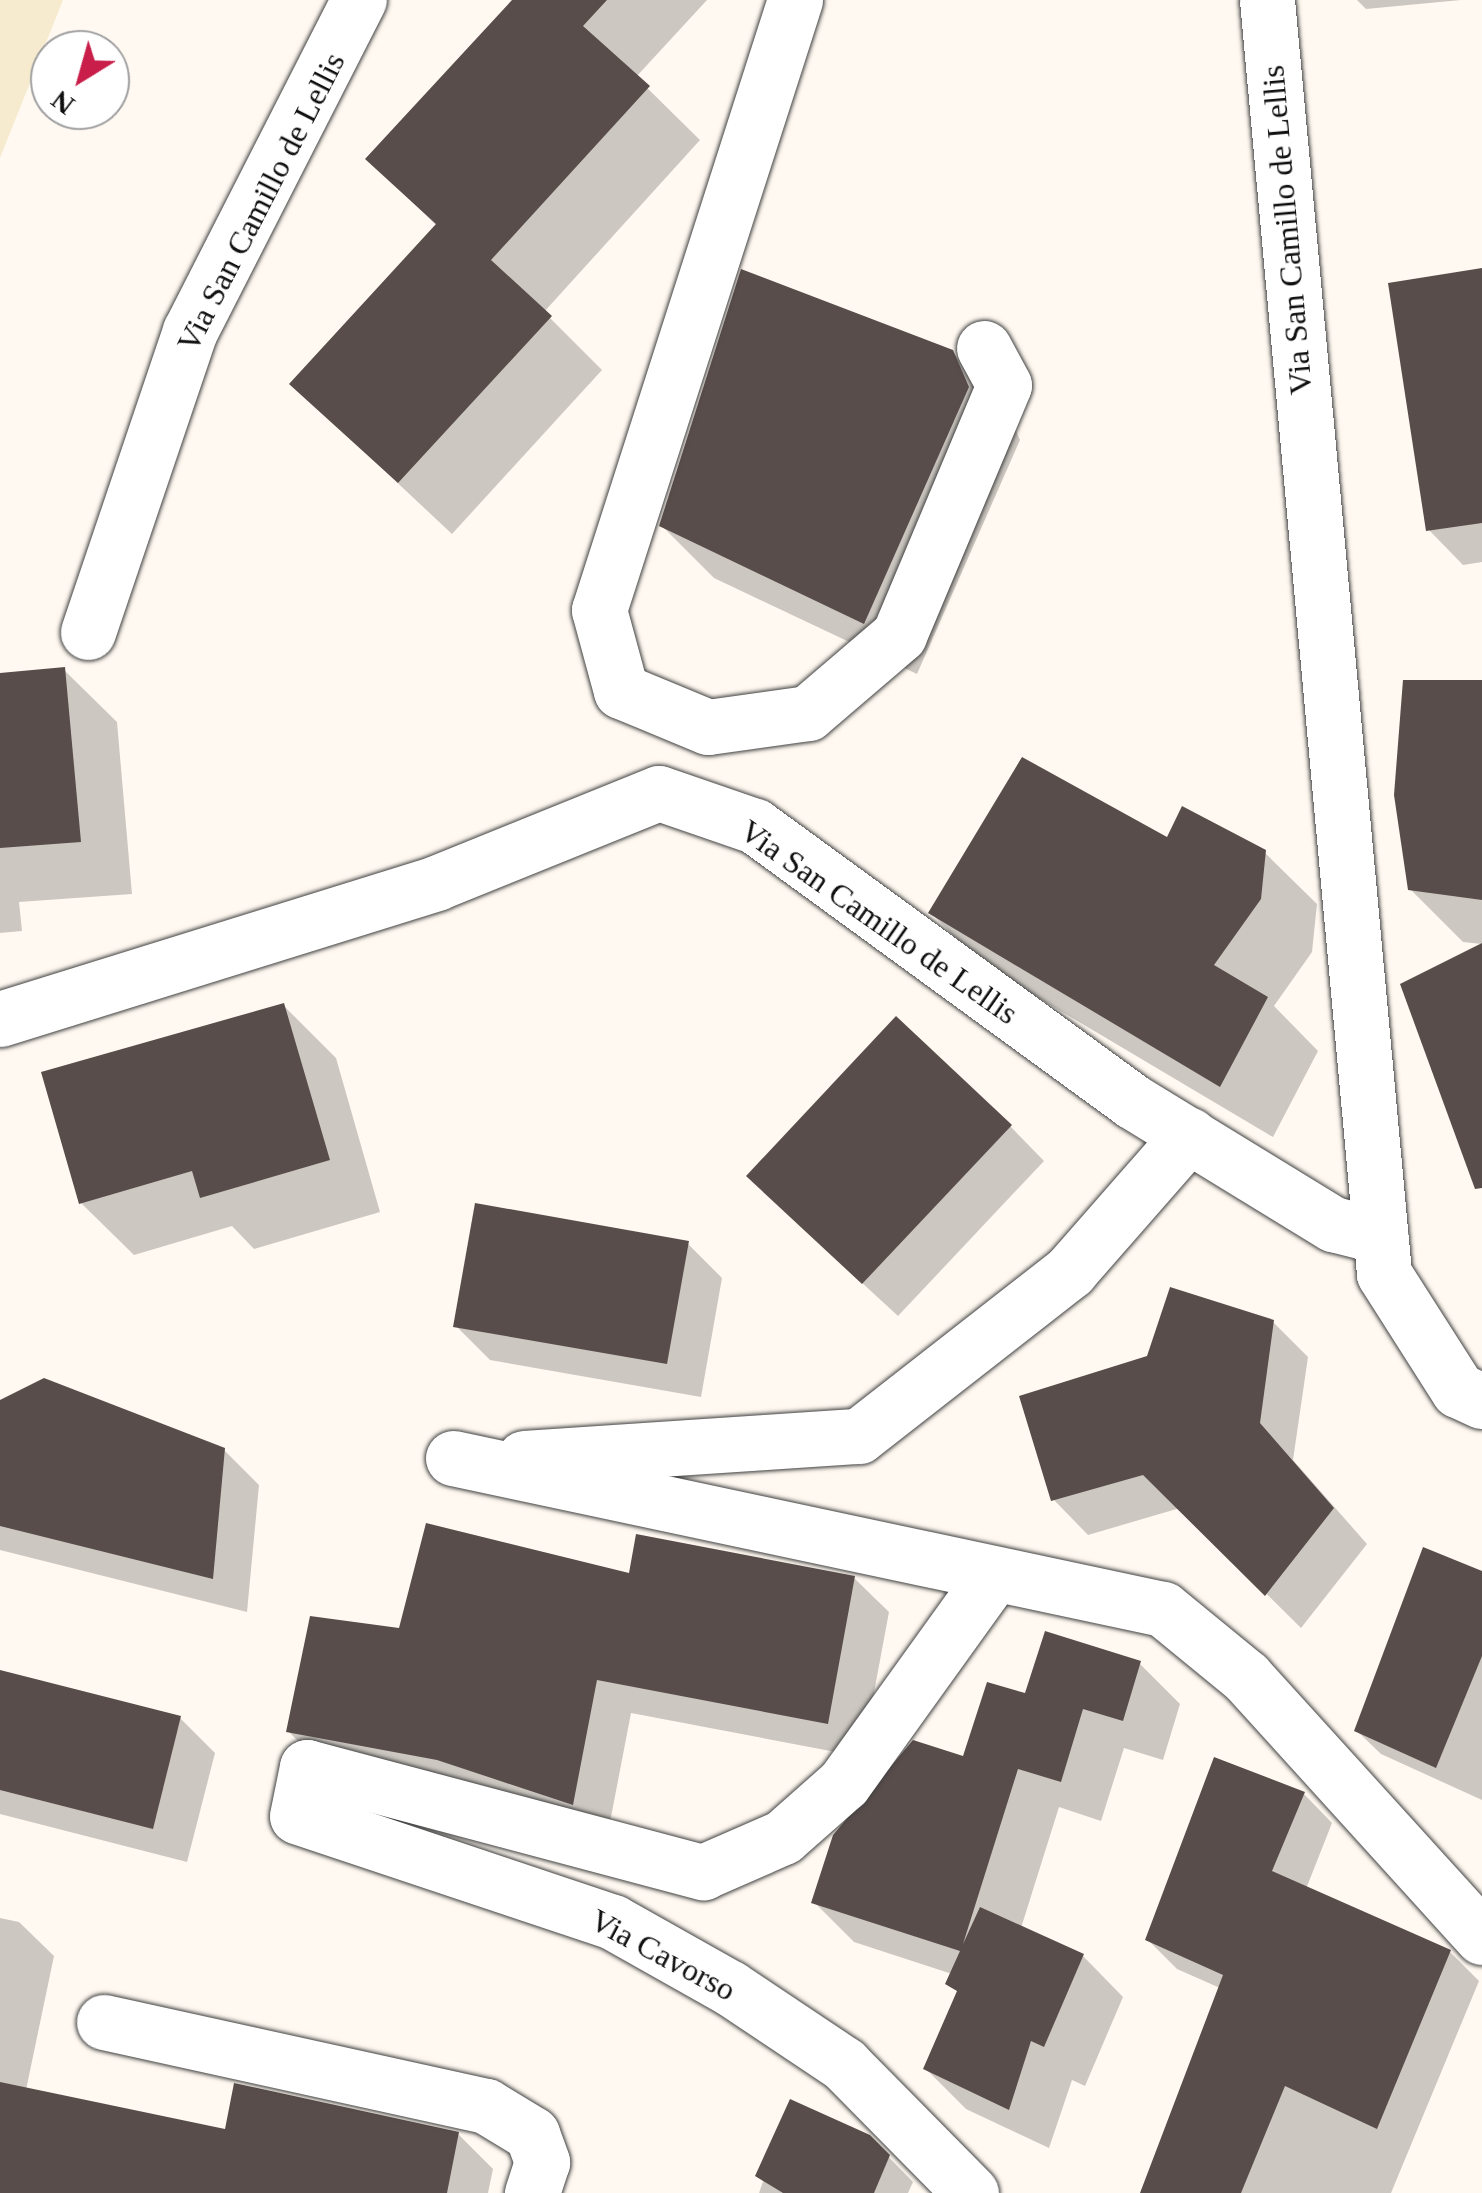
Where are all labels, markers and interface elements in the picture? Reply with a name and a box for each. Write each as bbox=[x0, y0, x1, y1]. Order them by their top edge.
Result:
north arrow bbox=[30, 30, 130, 130]
street label: Via San Camillo de Lellis bbox=[169, 46, 353, 358]
street label: Via San Camillo de Lellis bbox=[1253, 64, 1321, 396]
text: N bbox=[45, 84, 80, 121]
street label: Via San Camillo de Lellis bbox=[733, 811, 1025, 1033]
street label: Via Cavorso bbox=[584, 1901, 742, 2009]

